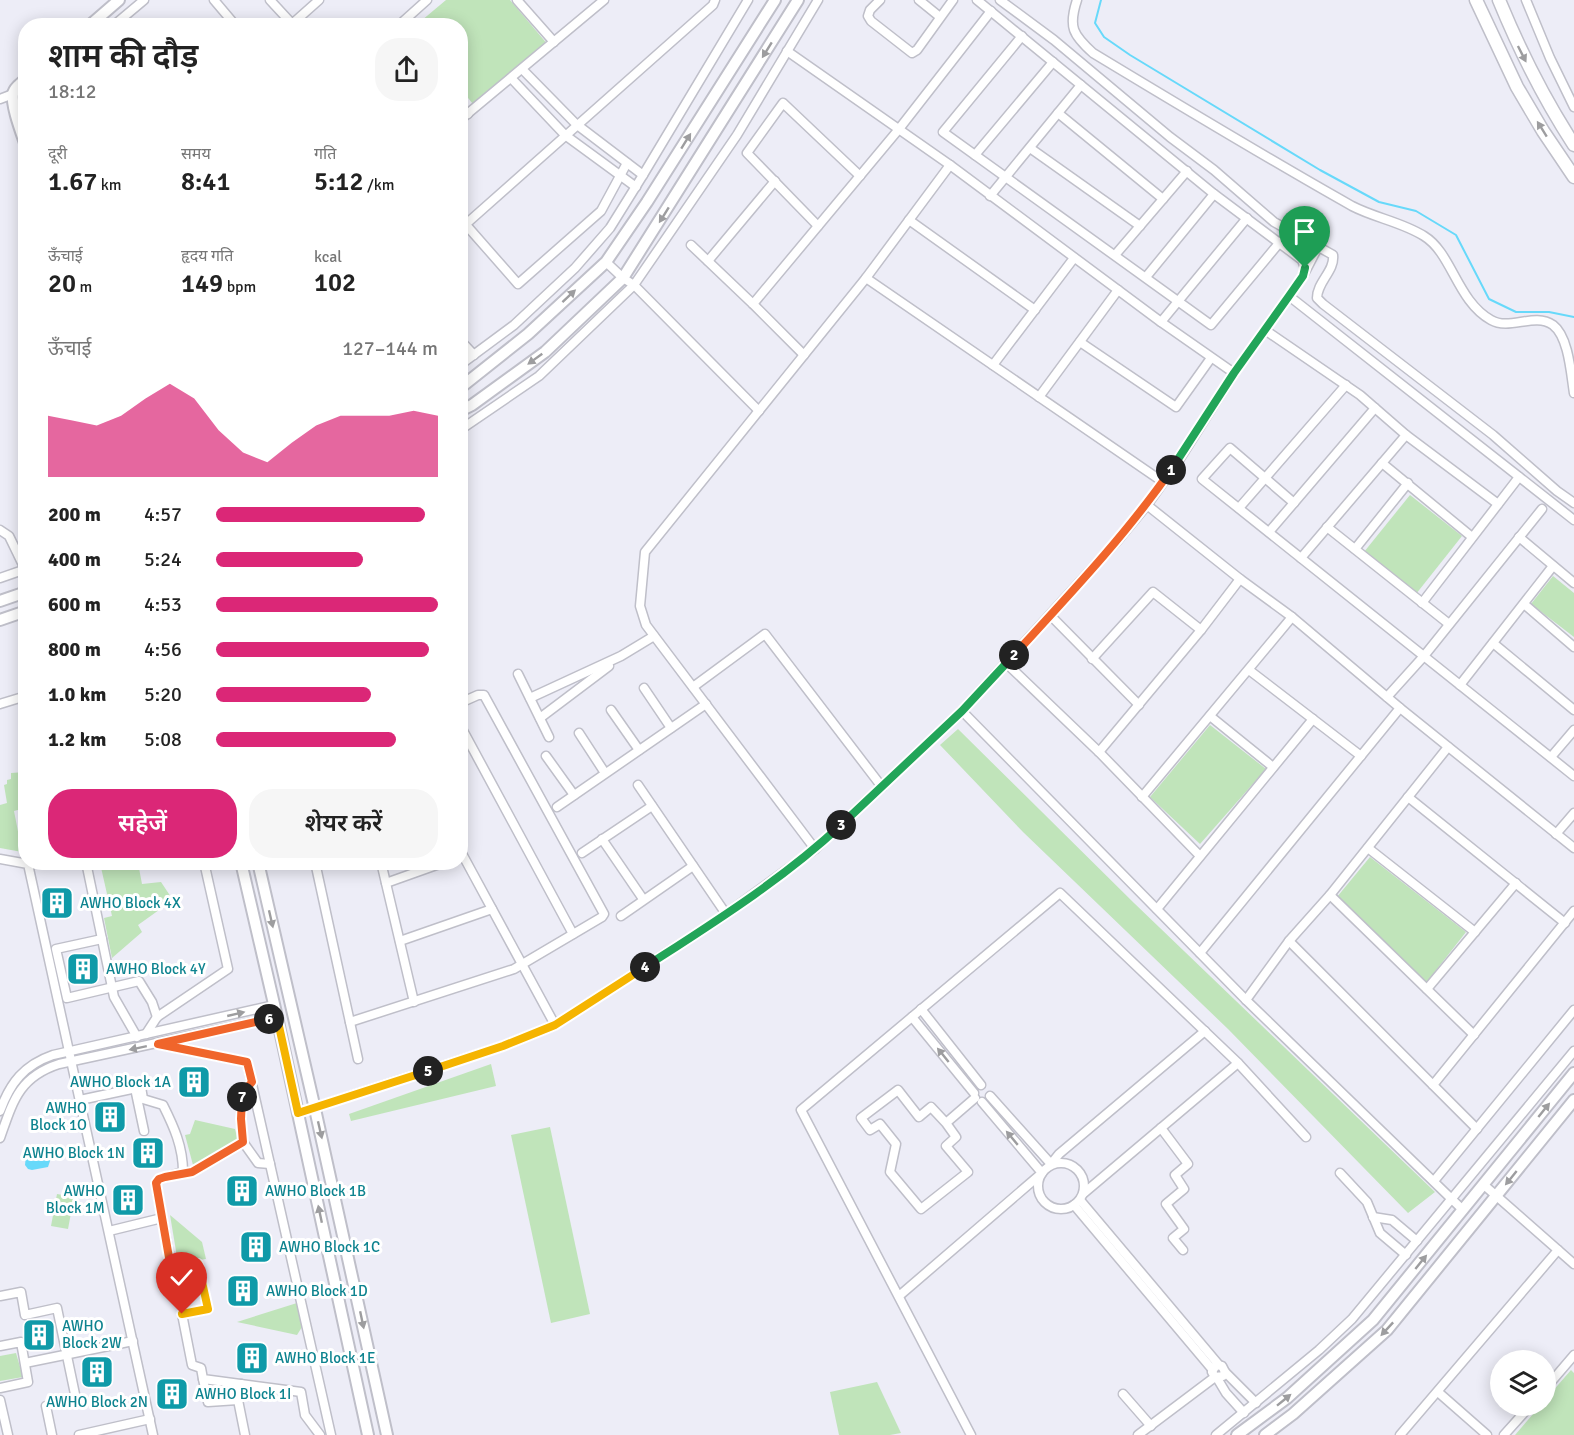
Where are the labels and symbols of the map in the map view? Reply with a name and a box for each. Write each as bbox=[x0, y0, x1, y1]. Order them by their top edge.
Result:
one-way arrow bbox=[762, 42, 773, 58]
one-way arrow bbox=[1517, 46, 1527, 63]
one-way arrow bbox=[1536, 121, 1547, 137]
one-way arrow bbox=[680, 133, 691, 149]
pin bbox=[1279, 206, 1330, 268]
one-way arrow bbox=[659, 207, 670, 223]
one-way arrow bbox=[561, 290, 576, 303]
one-way arrow bbox=[528, 353, 544, 365]
pin: 1 bbox=[1156, 455, 1186, 485]
pin: 2 bbox=[999, 640, 1029, 670]
pin: 3 bbox=[826, 810, 856, 840]
building icon: AWHO Block 4X bbox=[39, 885, 75, 921]
place label: AWHO Block 4X bbox=[80, 894, 181, 912]
one-way arrow bbox=[266, 910, 276, 929]
building icon: AWHO Block 4Y bbox=[65, 951, 101, 987]
pin: 4 bbox=[630, 952, 660, 982]
place label: AWHO Block 4Y bbox=[106, 960, 206, 978]
pin: 6 bbox=[254, 1004, 284, 1034]
one-way arrow bbox=[227, 1009, 246, 1018]
one-way arrow bbox=[128, 1044, 147, 1053]
one-way arrow bbox=[936, 1047, 949, 1063]
pin: 5 bbox=[413, 1056, 443, 1086]
building icon: AWHO Block 1A bbox=[176, 1064, 212, 1100]
place label: AWHO Block 1A bbox=[70, 1073, 171, 1091]
pin: 7 bbox=[227, 1082, 257, 1112]
place label: AWHO Block 1O bbox=[30, 1099, 87, 1134]
building icon: AWHO Block 1O bbox=[92, 1099, 128, 1135]
one-way arrow bbox=[1537, 1102, 1550, 1118]
one-way arrow bbox=[315, 1121, 325, 1139]
one-way arrow bbox=[1006, 1131, 1019, 1146]
building icon: AWHO Block 1N bbox=[130, 1135, 166, 1171]
place label: AWHO Block 1N bbox=[23, 1144, 125, 1162]
one-way arrow bbox=[1504, 1170, 1517, 1186]
building icon: AWHO Block 1B bbox=[224, 1173, 260, 1209]
place label: AWHO Block 1M bbox=[46, 1182, 105, 1217]
building icon: AWHO Block 1M bbox=[110, 1182, 146, 1218]
place label: AWHO Block 1B bbox=[265, 1182, 366, 1200]
one-way arrow bbox=[315, 1204, 324, 1223]
building icon: AWHO Block 1C bbox=[238, 1229, 274, 1265]
place label: AWHO Block 1C bbox=[279, 1238, 380, 1256]
pin bbox=[156, 1252, 207, 1314]
one-way arrow bbox=[1414, 1255, 1427, 1270]
building icon: AWHO Block 1D bbox=[225, 1273, 261, 1309]
place label: AWHO Block 1D bbox=[266, 1282, 368, 1300]
one-way arrow bbox=[357, 1311, 367, 1330]
building icon: AWHO Block 2W bbox=[21, 1317, 57, 1353]
place label: AWHO Block 2W bbox=[62, 1317, 122, 1352]
one-way arrow bbox=[1380, 1321, 1394, 1336]
building icon: AWHO Block 1E bbox=[234, 1340, 270, 1376]
place label: AWHO Block 1E bbox=[275, 1349, 375, 1367]
building icon: AWHO Block 2N bbox=[79, 1354, 115, 1390]
building icon: AWHO Block 1I bbox=[154, 1376, 190, 1412]
place label: AWHO Block 1I bbox=[195, 1385, 291, 1403]
place label: AWHO Block 2N bbox=[46, 1393, 148, 1411]
one-way arrow bbox=[1276, 1393, 1292, 1406]

